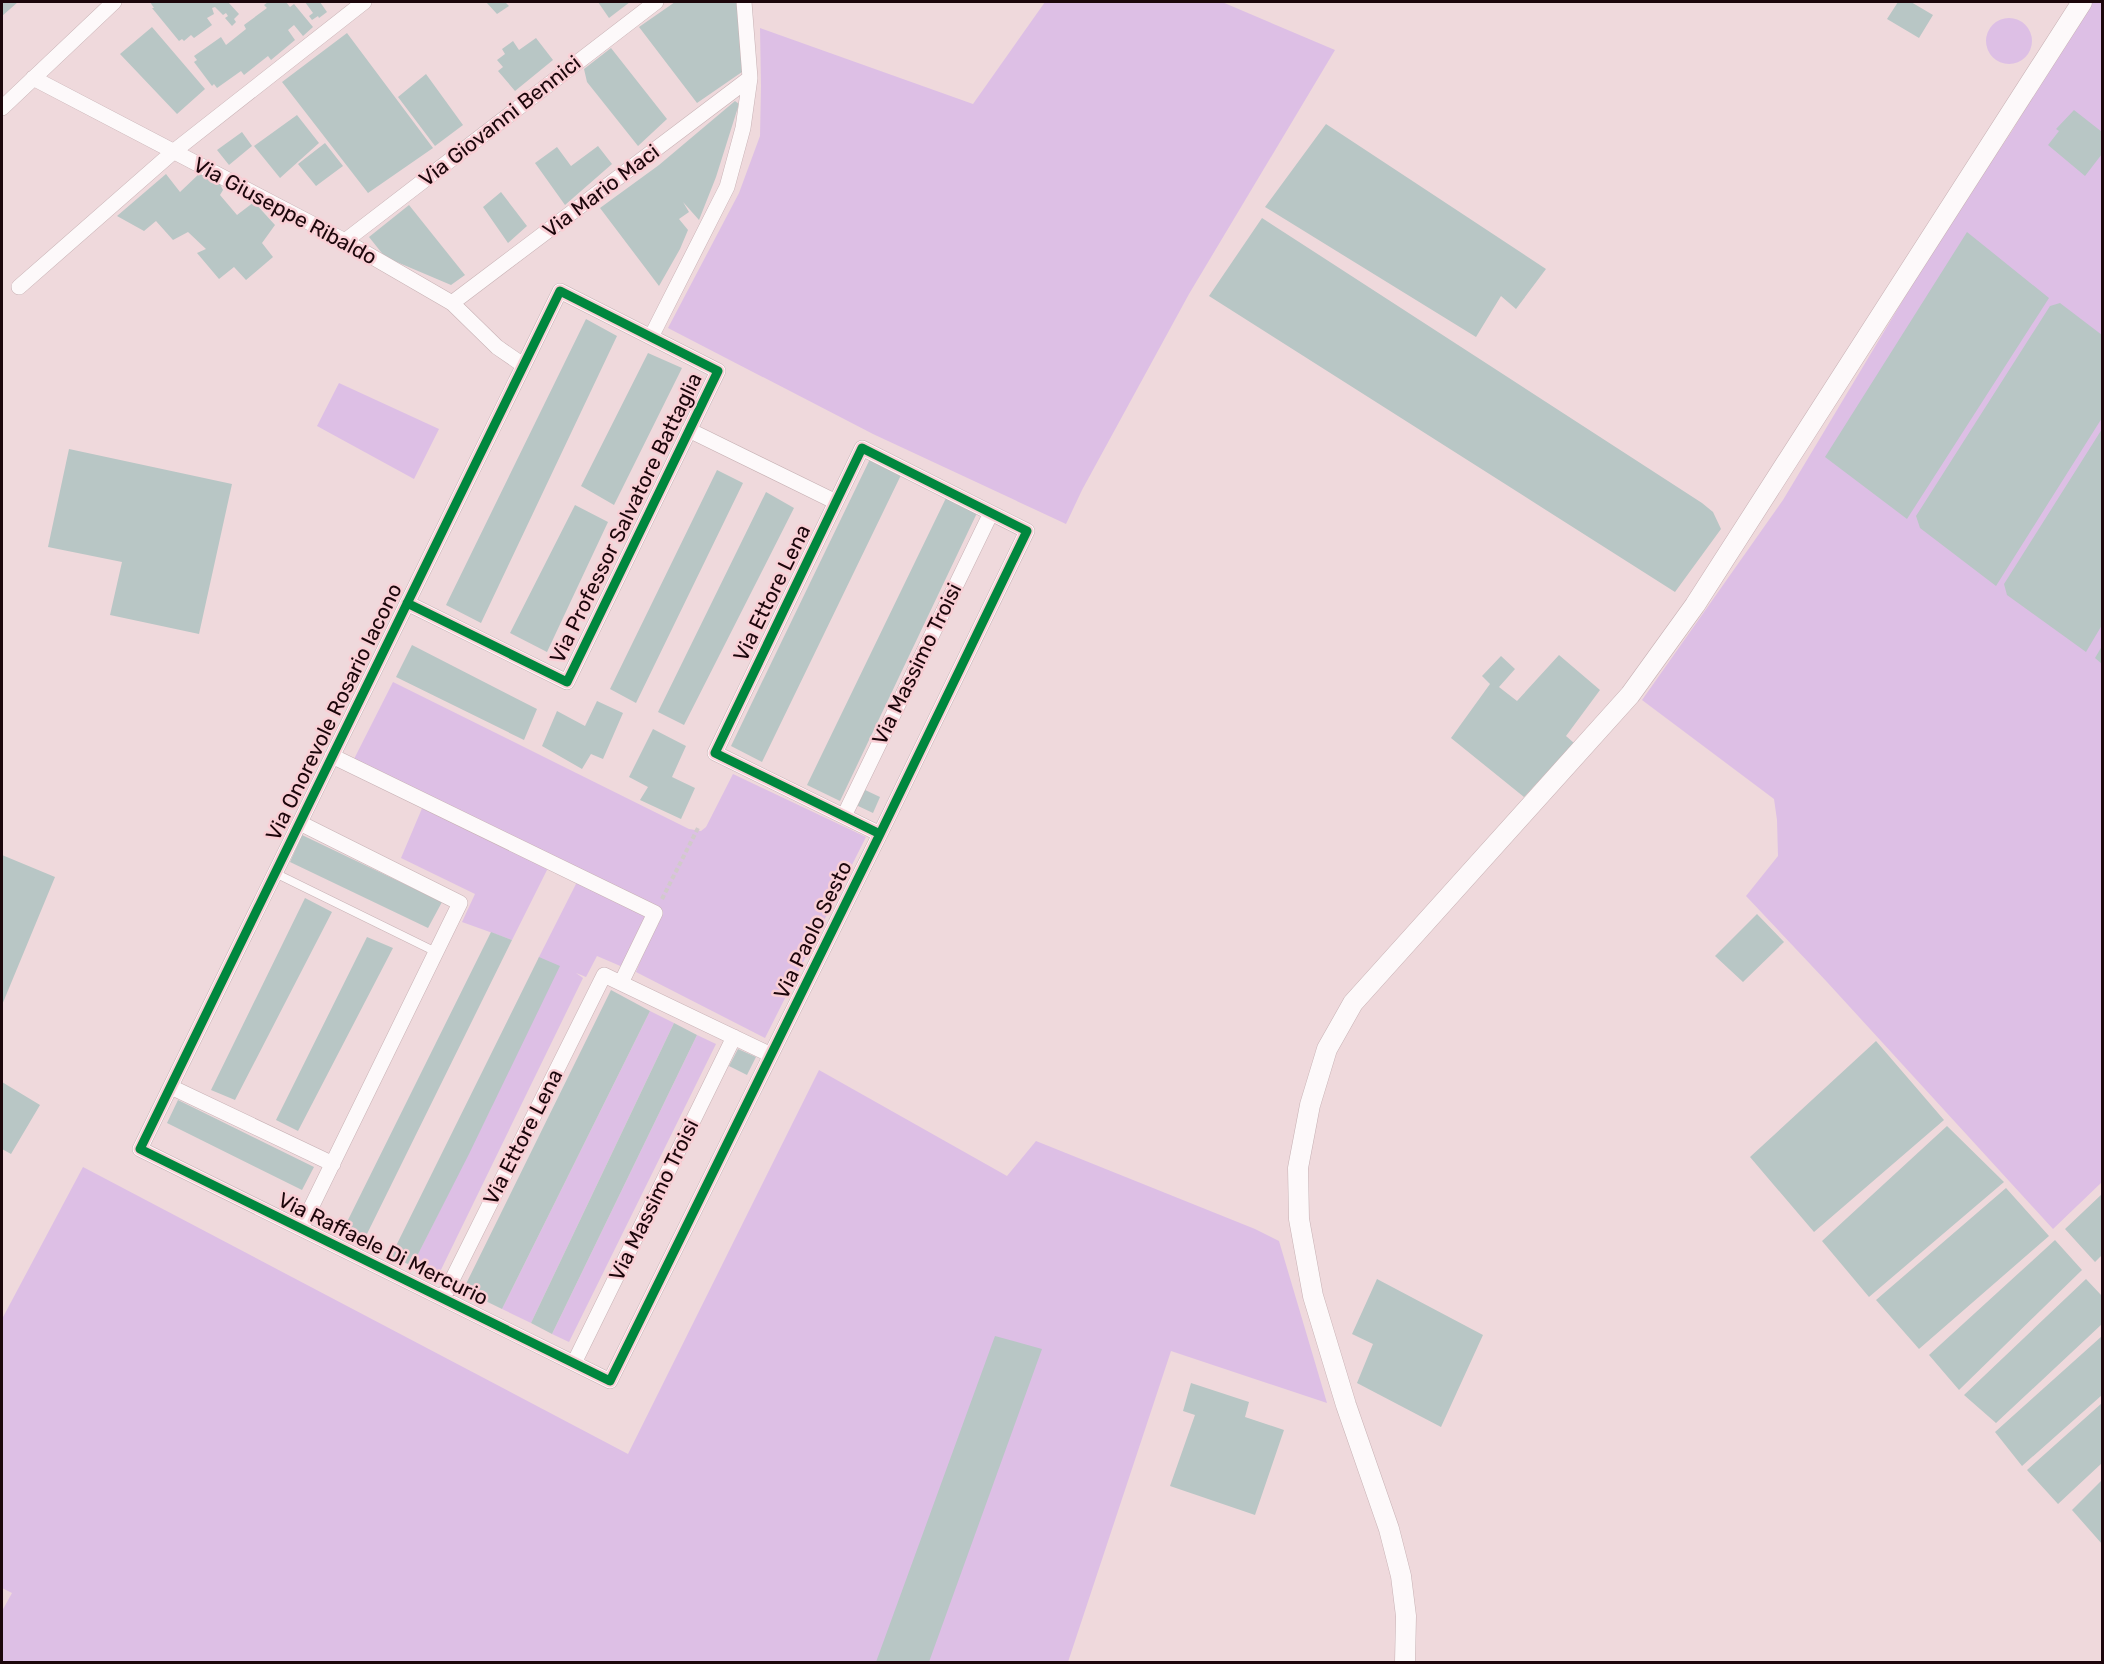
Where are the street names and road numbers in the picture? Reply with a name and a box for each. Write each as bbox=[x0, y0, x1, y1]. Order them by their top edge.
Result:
street label: Via Giovanni Bennici bbox=[414, 50, 585, 191]
street label: Via Mario Maci bbox=[538, 139, 664, 242]
street label: Via Giuseppe Ribaldo bbox=[189, 152, 381, 270]
street label: Via Professor Salvatore Battaglia bbox=[544, 369, 707, 667]
street label: Via Ettore Lena bbox=[728, 520, 815, 665]
street label: Via Onorevole Rosario Iacono bbox=[260, 579, 407, 844]
street label: Via Massimo Troisi bbox=[867, 579, 967, 749]
street label: Via Paolo Sesto bbox=[768, 857, 857, 1003]
street label: Via Ettore Lena bbox=[478, 1065, 567, 1209]
street label: Via Massimo Troisi bbox=[604, 1115, 704, 1285]
street label: Via Raffaele Di Mercurio bbox=[274, 1187, 492, 1310]

